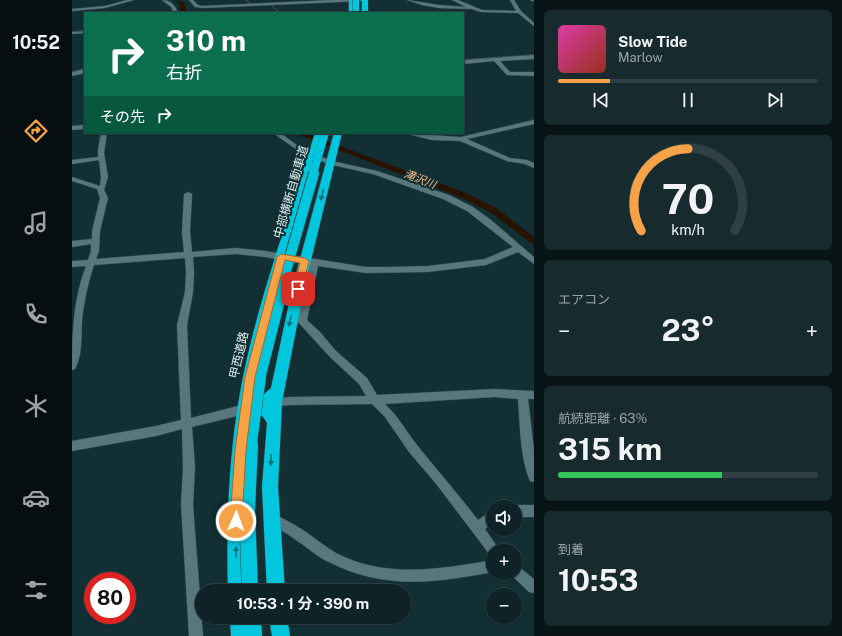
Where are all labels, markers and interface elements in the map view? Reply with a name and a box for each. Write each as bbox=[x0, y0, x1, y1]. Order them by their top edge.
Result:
text: 310 m bbox=[166, 24, 246, 57]
icon: right bbox=[100, 28, 152, 80]
text: 10:52 bbox=[12, 32, 60, 53]
text: Slow Tide bbox=[618, 33, 687, 50]
text: Marlow bbox=[618, 50, 663, 65]
text: 右折 bbox=[166, 62, 202, 83]
icon: previous bbox=[590, 89, 612, 111]
icon: pause bbox=[677, 89, 699, 111]
icon: next bbox=[764, 89, 786, 111]
icon: right bbox=[153, 104, 175, 126]
text: その先 bbox=[100, 108, 145, 125]
icon: directions bbox=[22, 117, 50, 145]
street label: 中部横断自動車道 bbox=[271, 144, 311, 240]
water label: 滝沢川 bbox=[402, 167, 438, 191]
text: 70 bbox=[662, 174, 714, 223]
one-way arrow bbox=[319, 190, 325, 202]
icon: music bbox=[22, 209, 50, 237]
text: km/h bbox=[671, 220, 705, 237]
pin bbox=[281, 272, 315, 306]
icon: arrive bbox=[287, 278, 309, 300]
text: エアコン bbox=[558, 292, 610, 307]
icon: phone bbox=[22, 300, 50, 328]
text: 23° bbox=[661, 312, 715, 348]
one-way arrow bbox=[287, 315, 293, 327]
text: − bbox=[558, 318, 570, 344]
text: + bbox=[806, 318, 818, 344]
street label: 甲西道路 bbox=[227, 330, 251, 380]
icon: climate bbox=[22, 392, 50, 420]
text: 航続距離 · 63% bbox=[558, 411, 647, 426]
text: 315 km bbox=[558, 431, 662, 467]
one-way arrow bbox=[268, 454, 274, 467]
icon: car bbox=[22, 484, 50, 512]
position arrow bbox=[215, 500, 257, 542]
map controls bbox=[486, 500, 522, 624]
button: sound bbox=[486, 500, 522, 536]
text: 到着 bbox=[558, 542, 584, 557]
button: + bbox=[486, 544, 522, 580]
one-way arrow bbox=[233, 545, 239, 558]
text: 10:53 bbox=[558, 562, 638, 598]
speed limit sign: 80 bbox=[84, 572, 136, 624]
icon: filters bbox=[22, 576, 50, 604]
button: − bbox=[486, 588, 522, 624]
text: 10:53 · 1 分 · 390 m bbox=[237, 595, 369, 612]

